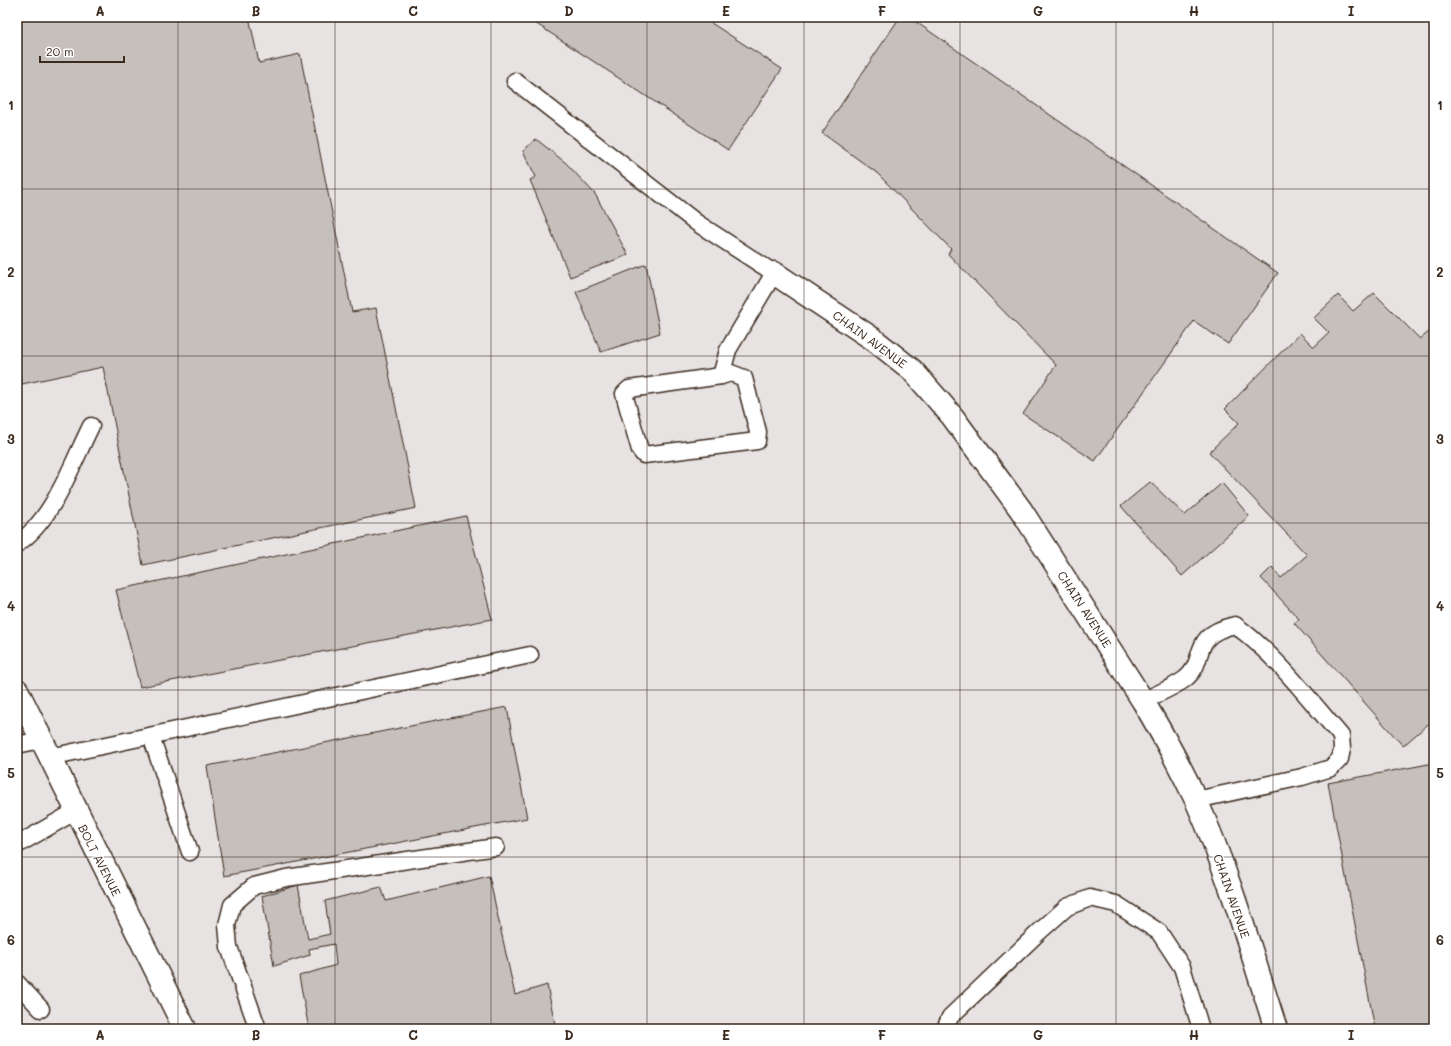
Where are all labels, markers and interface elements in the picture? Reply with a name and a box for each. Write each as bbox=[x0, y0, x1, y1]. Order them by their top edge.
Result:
text: A bbox=[95, 2, 105, 19]
text: B bbox=[252, 2, 261, 19]
text: C bbox=[408, 2, 418, 19]
text: D bbox=[564, 2, 574, 19]
text: E bbox=[722, 2, 730, 19]
text: F bbox=[878, 2, 886, 19]
text: G bbox=[1033, 2, 1043, 19]
text: H bbox=[1189, 2, 1199, 19]
text: I bbox=[1348, 2, 1355, 19]
scale bar bbox=[40, 38, 124, 64]
text: 20 m bbox=[46, 43, 74, 59]
text: 1 bbox=[8, 96, 14, 113]
text: 1 bbox=[1437, 96, 1443, 113]
text: 2 bbox=[7, 263, 15, 280]
text: 2 bbox=[1436, 263, 1444, 280]
street label: CHAIN AVENUE bbox=[830, 307, 910, 371]
text: 3 bbox=[7, 430, 15, 447]
text: 3 bbox=[1436, 430, 1444, 447]
street label: CHAIN AVENUE bbox=[1054, 568, 1116, 650]
text: 4 bbox=[7, 597, 15, 614]
text: 4 bbox=[1436, 597, 1444, 614]
text: 5 bbox=[7, 764, 15, 781]
text: 5 bbox=[1436, 764, 1444, 781]
street label: BOLT AVENUE bbox=[75, 821, 125, 899]
street label: CHAIN AVENUE bbox=[1210, 852, 1254, 940]
text: 6 bbox=[7, 931, 15, 948]
text: 6 bbox=[1436, 931, 1444, 948]
text: A bbox=[95, 1026, 105, 1043]
text: B bbox=[252, 1026, 261, 1043]
text: C bbox=[408, 1026, 418, 1043]
text: D bbox=[564, 1026, 574, 1043]
text: E bbox=[722, 1026, 730, 1043]
text: F bbox=[878, 1026, 886, 1043]
text: G bbox=[1033, 1026, 1043, 1043]
text: H bbox=[1189, 1026, 1199, 1043]
text: I bbox=[1348, 1026, 1355, 1043]

